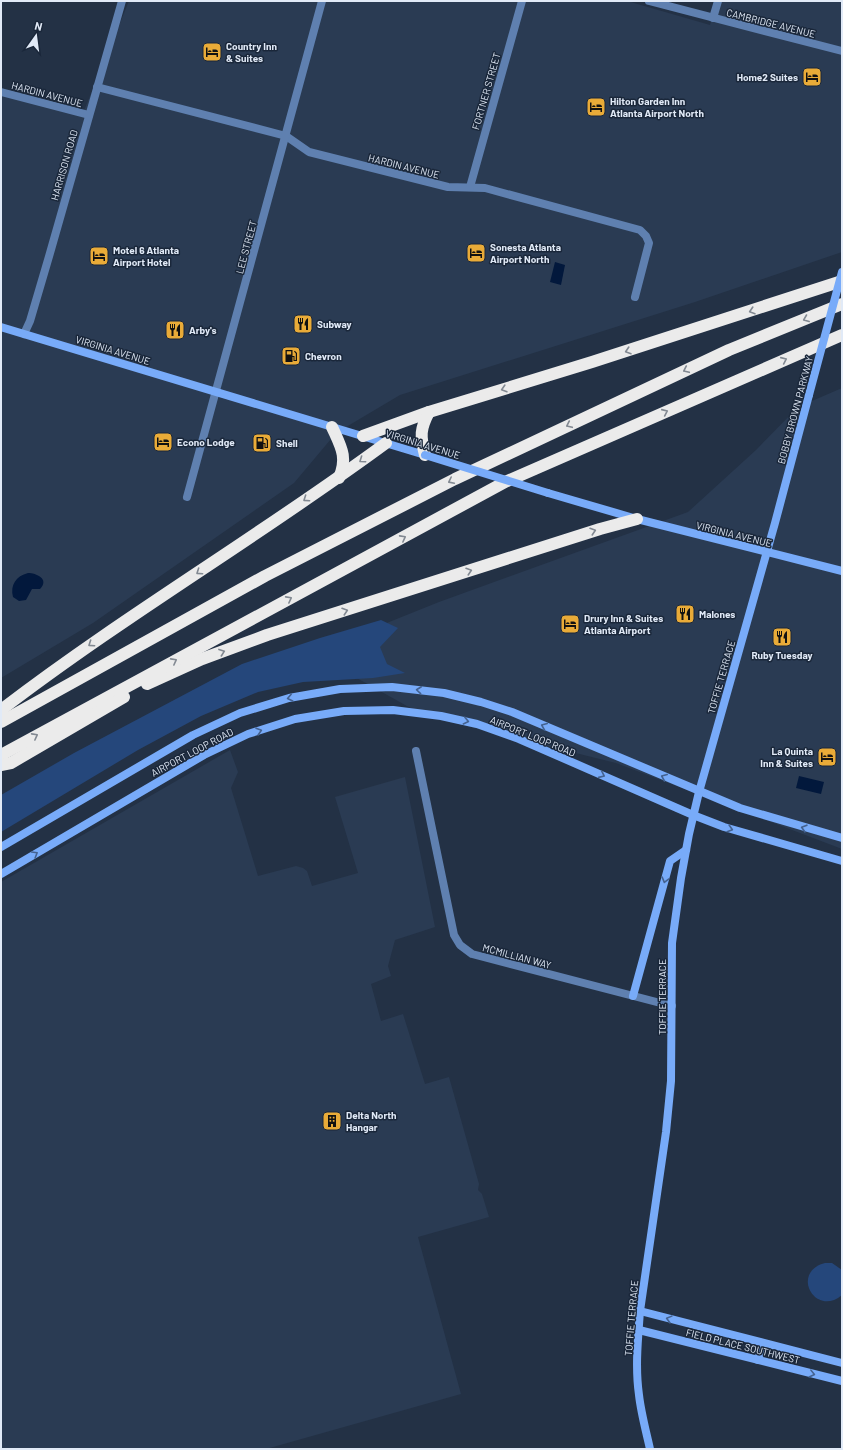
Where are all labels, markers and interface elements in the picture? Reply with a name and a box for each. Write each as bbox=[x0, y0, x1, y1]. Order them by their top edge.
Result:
street label: CAMBRIDGE AVENUE bbox=[725, 6, 817, 40]
north arrow bbox=[16, 16, 56, 56]
text: N bbox=[33, 19, 44, 33]
place label: Country Inn & Suites bbox=[226, 40, 277, 64]
hotel icon: Country Inn & Suites bbox=[201, 41, 223, 63]
street label: FORTNER STREET bbox=[469, 51, 503, 131]
hotel icon: Home2 Suites bbox=[801, 66, 823, 88]
place label: Home2 Suites bbox=[737, 71, 798, 83]
street label: HARDIN AVENUE bbox=[10, 79, 84, 109]
place label: Hilton Garden Inn Atlanta Airport North bbox=[610, 95, 704, 119]
hotel icon: Hilton Garden Inn Atlanta Airport North bbox=[585, 96, 607, 118]
street label: HARRISON ROAD bbox=[48, 128, 80, 202]
street label: HARDIN AVENUE bbox=[367, 151, 441, 181]
street label: LEE STREET bbox=[233, 219, 259, 275]
place label: Sonesta Atlanta Airport North bbox=[490, 241, 561, 265]
hotel icon: Sonesta Atlanta Airport North bbox=[465, 242, 487, 264]
place label: Motel 6 Atlanta Airport Hotel bbox=[113, 244, 179, 268]
hotel icon: Motel 6 Atlanta Airport Hotel bbox=[88, 245, 110, 267]
one-way arrow bbox=[749, 306, 756, 315]
restaurant icon: Subway bbox=[292, 313, 314, 335]
one-way arrow bbox=[802, 314, 810, 322]
place label: Subway bbox=[317, 318, 352, 330]
restaurant icon: Arby's bbox=[164, 319, 186, 341]
place label: Arby's bbox=[189, 324, 217, 336]
street label: VIRGINIA AVENUE bbox=[74, 333, 152, 367]
fuel station icon: Chevron bbox=[280, 345, 302, 367]
one-way arrow bbox=[625, 346, 632, 355]
place label: Chevron bbox=[305, 350, 342, 362]
street label: BOBBY BROWN PARKWAY bbox=[775, 354, 815, 465]
one-way arrow bbox=[779, 357, 787, 365]
one-way arrow bbox=[683, 365, 691, 373]
one-way arrow bbox=[501, 384, 508, 393]
one-way arrow bbox=[660, 409, 668, 417]
one-way arrow bbox=[565, 421, 572, 429]
street label: VIRGINIA AVENUE bbox=[384, 427, 462, 461]
hotel icon: Econo Lodge bbox=[152, 431, 174, 453]
fuel station icon: Shell bbox=[251, 432, 273, 454]
place label: Econo Lodge bbox=[177, 436, 235, 448]
place label: Shell bbox=[276, 437, 298, 449]
one-way arrow bbox=[360, 456, 367, 463]
one-way arrow bbox=[448, 476, 455, 484]
one-way arrow bbox=[303, 494, 310, 502]
street label: VIRGINIA AVENUE bbox=[695, 519, 773, 549]
one-way arrow bbox=[589, 528, 596, 536]
one-way arrow bbox=[399, 535, 406, 542]
one-way arrow bbox=[196, 567, 203, 575]
one-way arrow bbox=[466, 567, 473, 576]
one-way arrow bbox=[284, 597, 292, 604]
restaurant icon: Malones bbox=[674, 603, 696, 625]
one-way arrow bbox=[342, 607, 349, 616]
place label: Malones bbox=[699, 608, 735, 620]
place label: Drury Inn & Suites Atlanta Airport bbox=[584, 612, 663, 636]
hotel icon: Drury Inn & Suites Atlanta Airport bbox=[559, 613, 581, 635]
restaurant icon: Ruby Tuesday bbox=[771, 626, 793, 648]
one-way arrow bbox=[88, 639, 95, 647]
street label: TOFFIE TERRACE bbox=[705, 639, 737, 715]
one-way arrow bbox=[219, 648, 226, 656]
place label: Ruby Tuesday bbox=[751, 649, 813, 661]
one-way arrow bbox=[170, 659, 177, 666]
one-way arrow bbox=[416, 686, 422, 695]
one-way arrow bbox=[287, 693, 294, 701]
street label: AIRPORT LOOP ROAD bbox=[488, 713, 578, 759]
one-way arrow bbox=[462, 717, 469, 725]
one-way arrow bbox=[540, 723, 548, 731]
street label: AIRPORT LOOP ROAD bbox=[149, 725, 235, 779]
one-way arrow bbox=[255, 727, 262, 736]
one-way arrow bbox=[31, 734, 38, 741]
place label: La Quinta Inn & Suites bbox=[760, 745, 813, 769]
hotel icon: La Quinta Inn & Suites bbox=[816, 746, 838, 768]
one-way arrow bbox=[598, 771, 605, 779]
one-way arrow bbox=[660, 773, 667, 781]
one-way arrow bbox=[726, 824, 733, 833]
one-way arrow bbox=[801, 824, 808, 833]
one-way arrow bbox=[31, 851, 38, 858]
one-way arrow bbox=[661, 876, 670, 883]
street label: MCMILLIAN WAY bbox=[481, 941, 553, 971]
street label: TOFFIE TERRACE bbox=[656, 959, 668, 1035]
place label: Delta North Hangar bbox=[346, 1109, 397, 1133]
building icon: Delta North Hangar bbox=[321, 1110, 343, 1132]
street label: TOFFIE TERRACE bbox=[622, 1280, 640, 1356]
one-way arrow bbox=[665, 1315, 672, 1323]
street label: FIELD PLACE SOUTHWEST bbox=[685, 1326, 802, 1366]
one-way arrow bbox=[809, 1369, 816, 1378]

